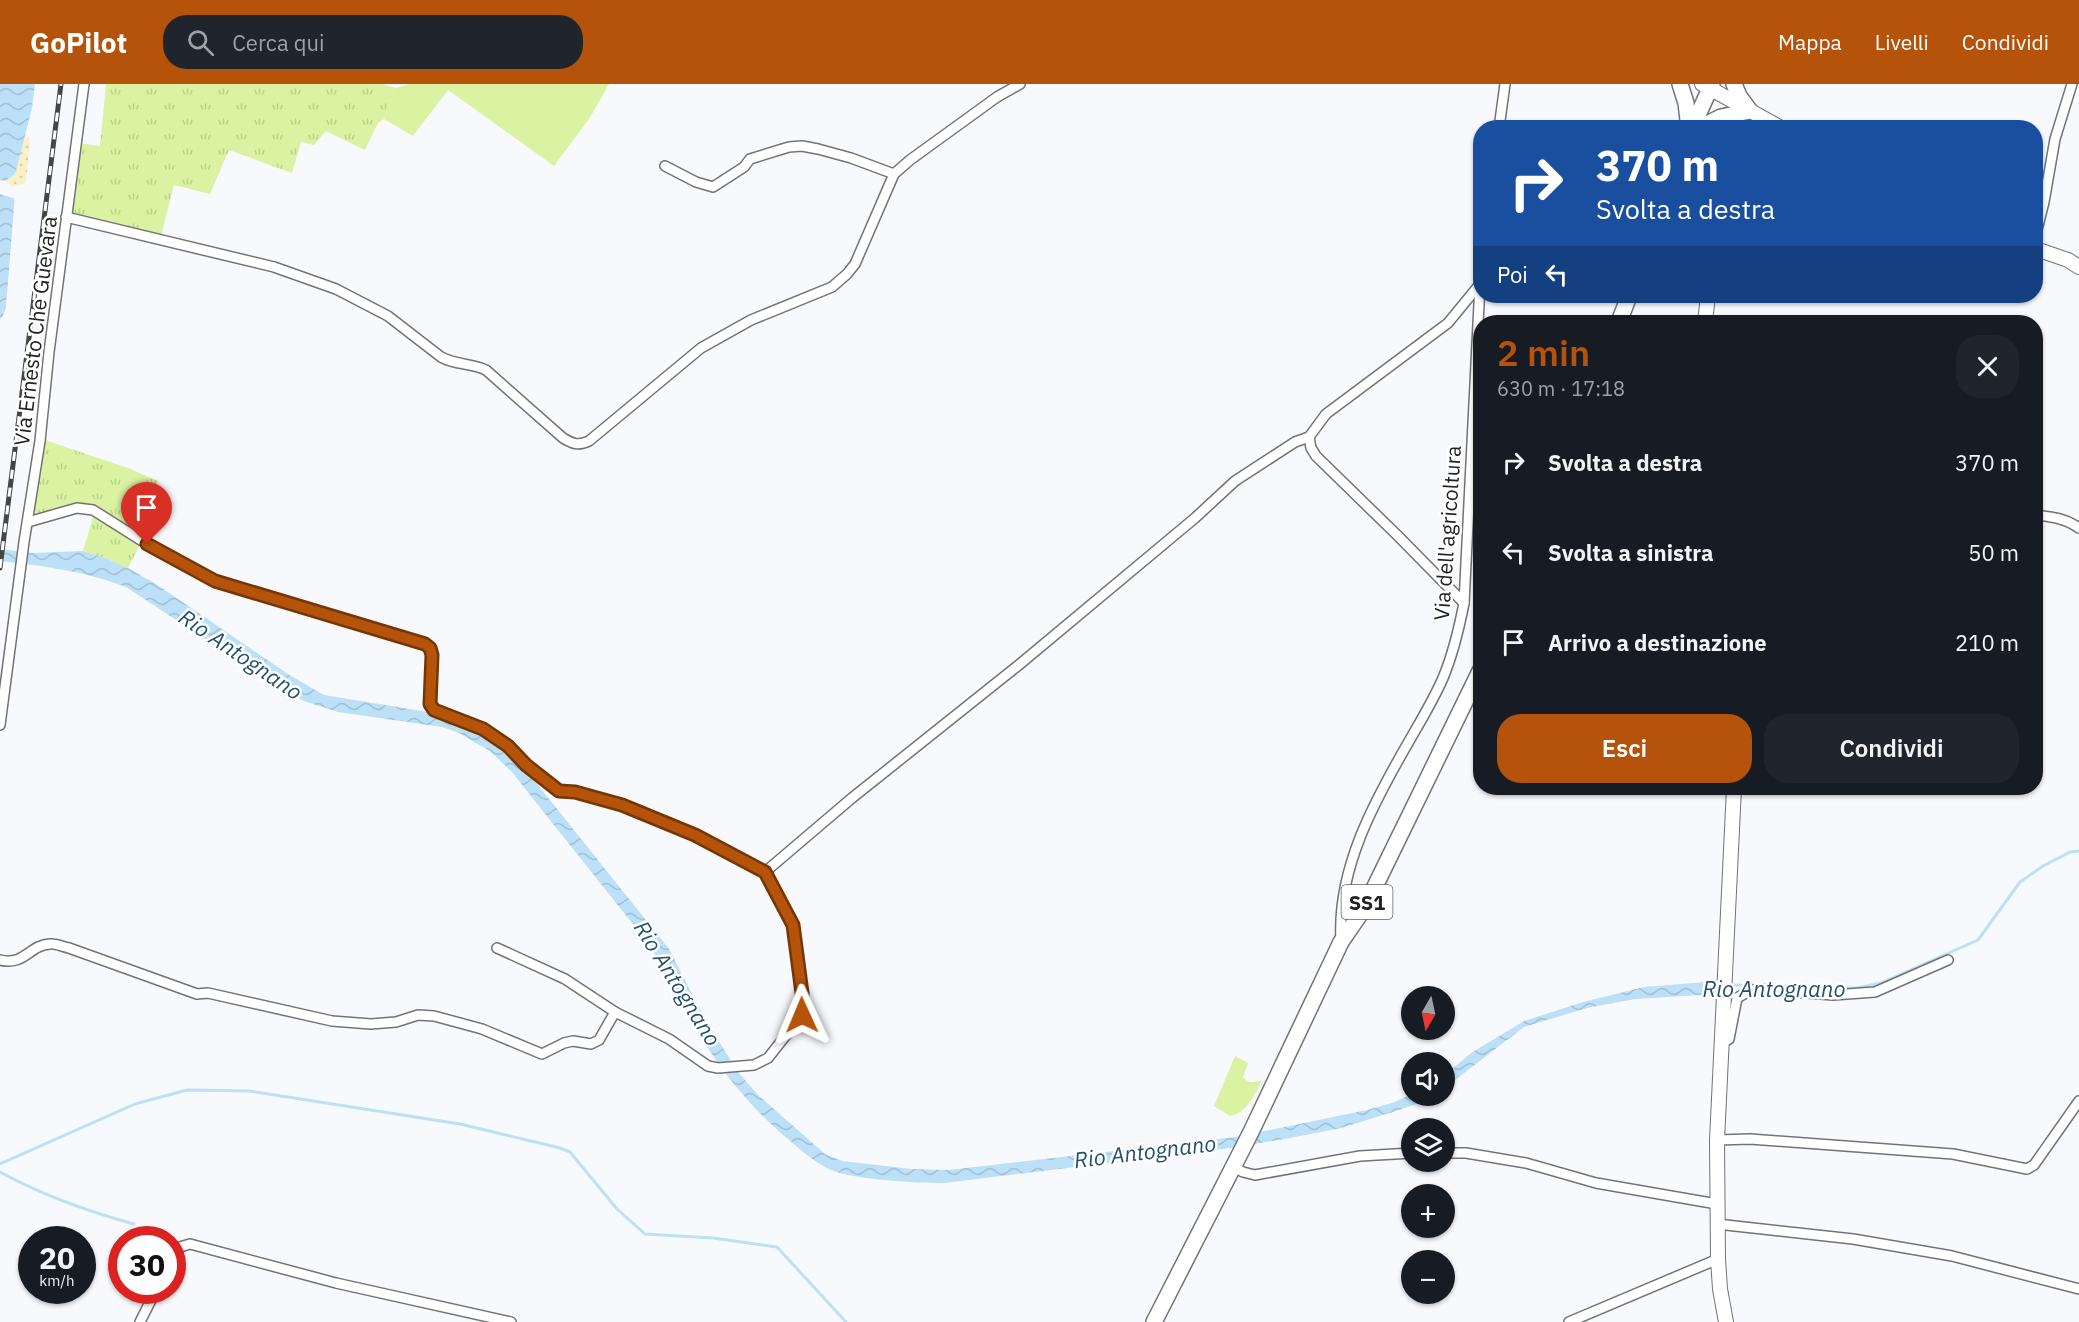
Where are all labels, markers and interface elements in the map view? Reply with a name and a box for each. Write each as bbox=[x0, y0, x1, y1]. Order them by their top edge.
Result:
search box bbox=[163, 15, 583, 69]
text: GoPilot bbox=[30, 24, 127, 61]
icon: search bbox=[184, 26, 217, 59]
text: Cerca qui bbox=[232, 28, 325, 57]
text: Mappa bbox=[1778, 28, 1842, 56]
text: Livelli bbox=[1875, 28, 1929, 56]
text: Condividi bbox=[1962, 28, 2049, 56]
text: 370 m bbox=[1596, 138, 1719, 193]
icon: right bbox=[1497, 144, 1575, 222]
text: Svolta a destra bbox=[1596, 191, 1775, 226]
street label: Via Ernesto Che Guevara bbox=[7, 215, 63, 447]
icon: left bbox=[1540, 258, 1573, 291]
text: Poi bbox=[1497, 260, 1528, 289]
text: 2 min bbox=[1497, 329, 1590, 376]
button: close bbox=[1956, 335, 2019, 398]
text: 630 m · 17:18 bbox=[1497, 375, 1625, 402]
street label: Via dell'agricoltura bbox=[1427, 444, 1467, 622]
icon: right bbox=[1497, 446, 1530, 479]
text: Svolta a destra bbox=[1548, 448, 1702, 477]
text: 370 m bbox=[1955, 448, 2019, 477]
pin bbox=[121, 482, 172, 544]
icon: arrive bbox=[130, 491, 163, 524]
icon: left bbox=[1497, 536, 1530, 569]
text: Svolta a sinistra bbox=[1548, 538, 1713, 567]
text: 50 m bbox=[1968, 538, 2019, 567]
water label: Rio Antognano bbox=[174, 602, 308, 706]
icon: arrive bbox=[1497, 626, 1530, 659]
text: Arrivo a destinazione bbox=[1548, 628, 1767, 657]
text: 210 m bbox=[1955, 628, 2019, 657]
button: Esci bbox=[1497, 714, 1752, 783]
button: Condividi bbox=[1764, 714, 2019, 783]
road number: SS1 bbox=[1342, 885, 1392, 919]
water label: Rio Antognano bbox=[628, 915, 728, 1051]
water label: Rio Antognano bbox=[1703, 974, 1845, 1003]
position arrow bbox=[770, 983, 834, 1047]
north arrow bbox=[1401, 986, 1455, 1040]
map controls bbox=[1401, 986, 1455, 1304]
button: sound bbox=[1401, 1052, 1455, 1106]
button: layers bbox=[1401, 1118, 1455, 1172]
water label: Rio Antognano bbox=[1072, 1128, 1218, 1174]
button: + bbox=[1401, 1184, 1455, 1238]
speed limit sign: 30 bbox=[108, 1226, 186, 1304]
text: 20 bbox=[39, 1238, 75, 1277]
button: − bbox=[1401, 1250, 1455, 1304]
text: km/h bbox=[39, 1271, 75, 1290]

